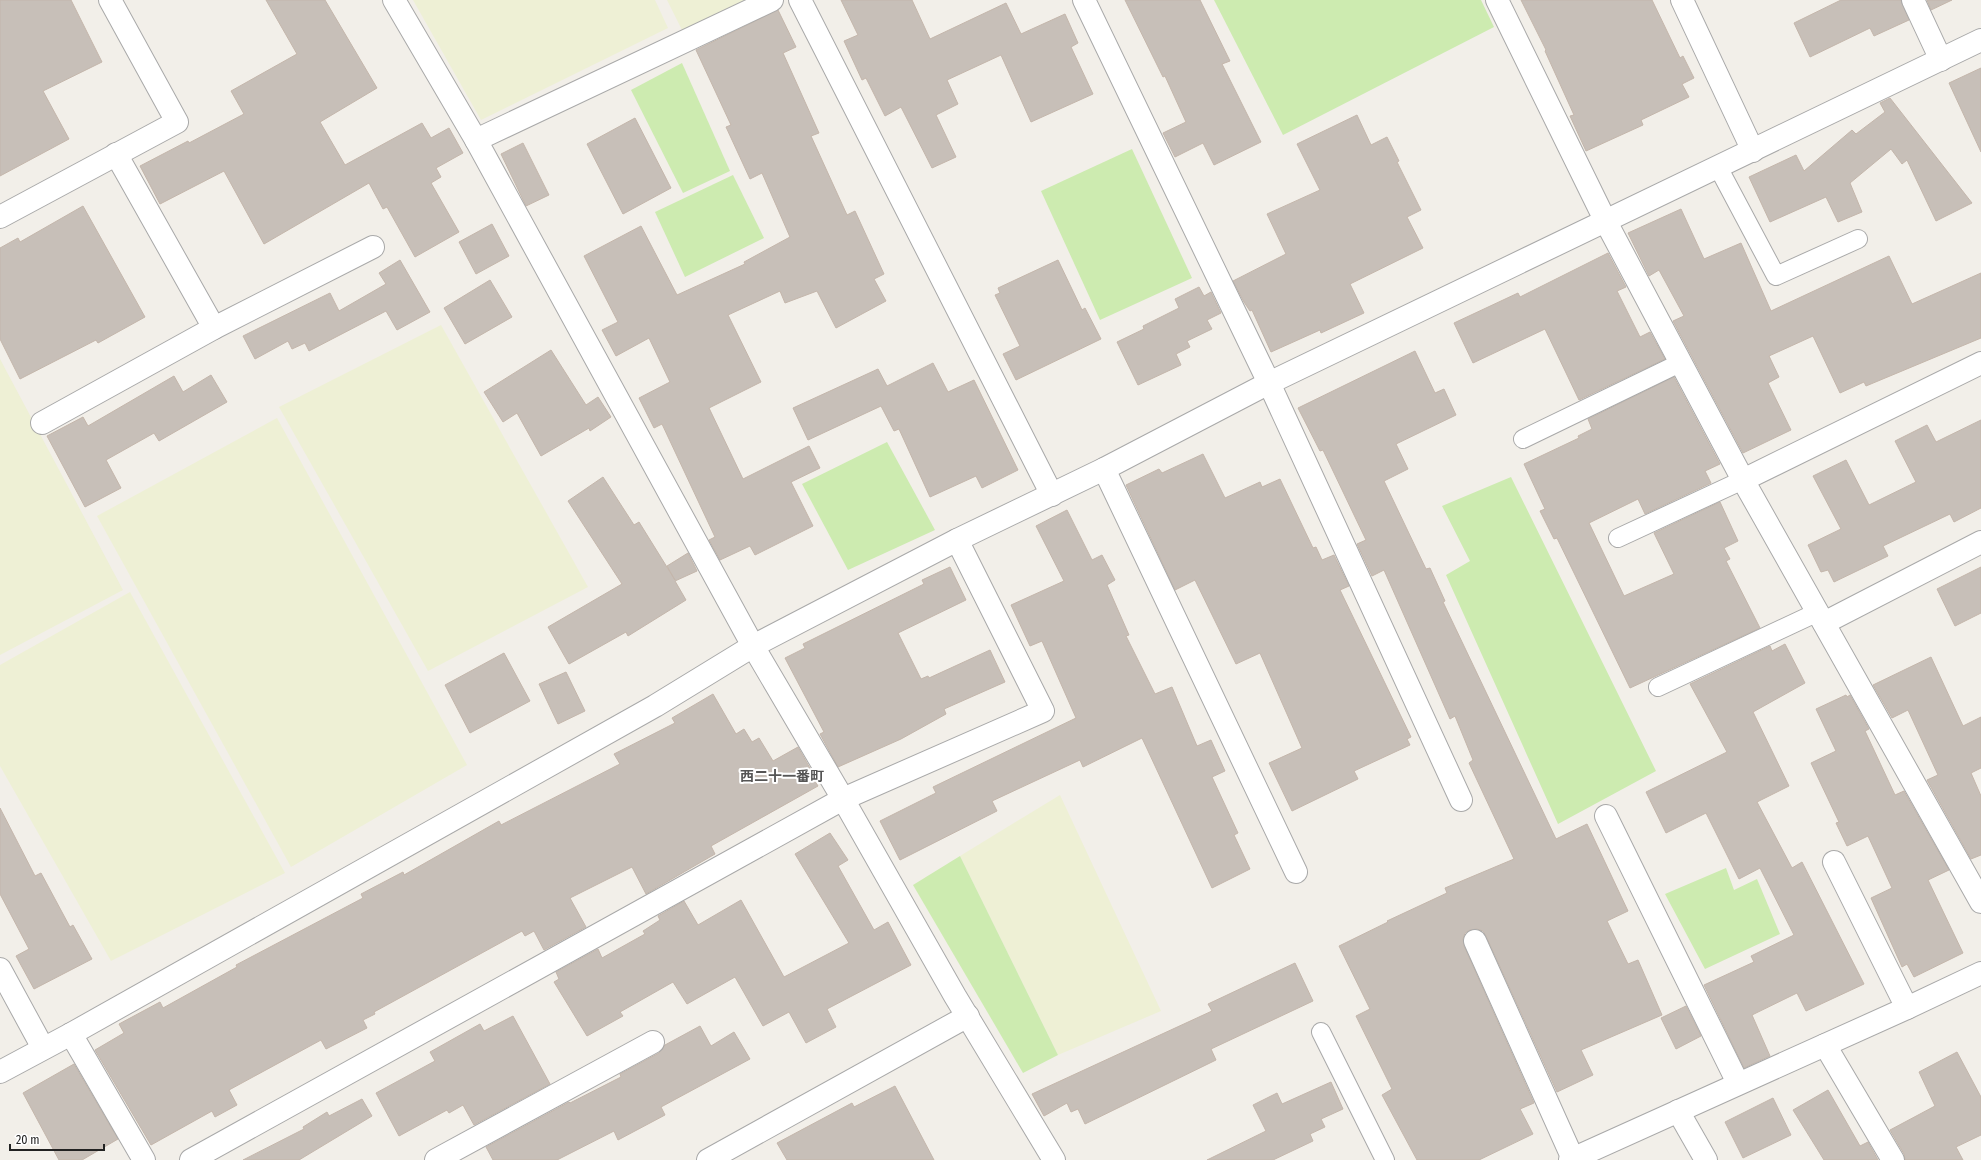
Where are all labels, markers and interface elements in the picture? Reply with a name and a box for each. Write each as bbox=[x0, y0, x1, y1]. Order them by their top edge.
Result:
district label: 西二十一番町 bbox=[740, 768, 824, 785]
scale bar bbox=[10, 1126, 104, 1152]
text: 20 m bbox=[16, 1133, 40, 1147]

